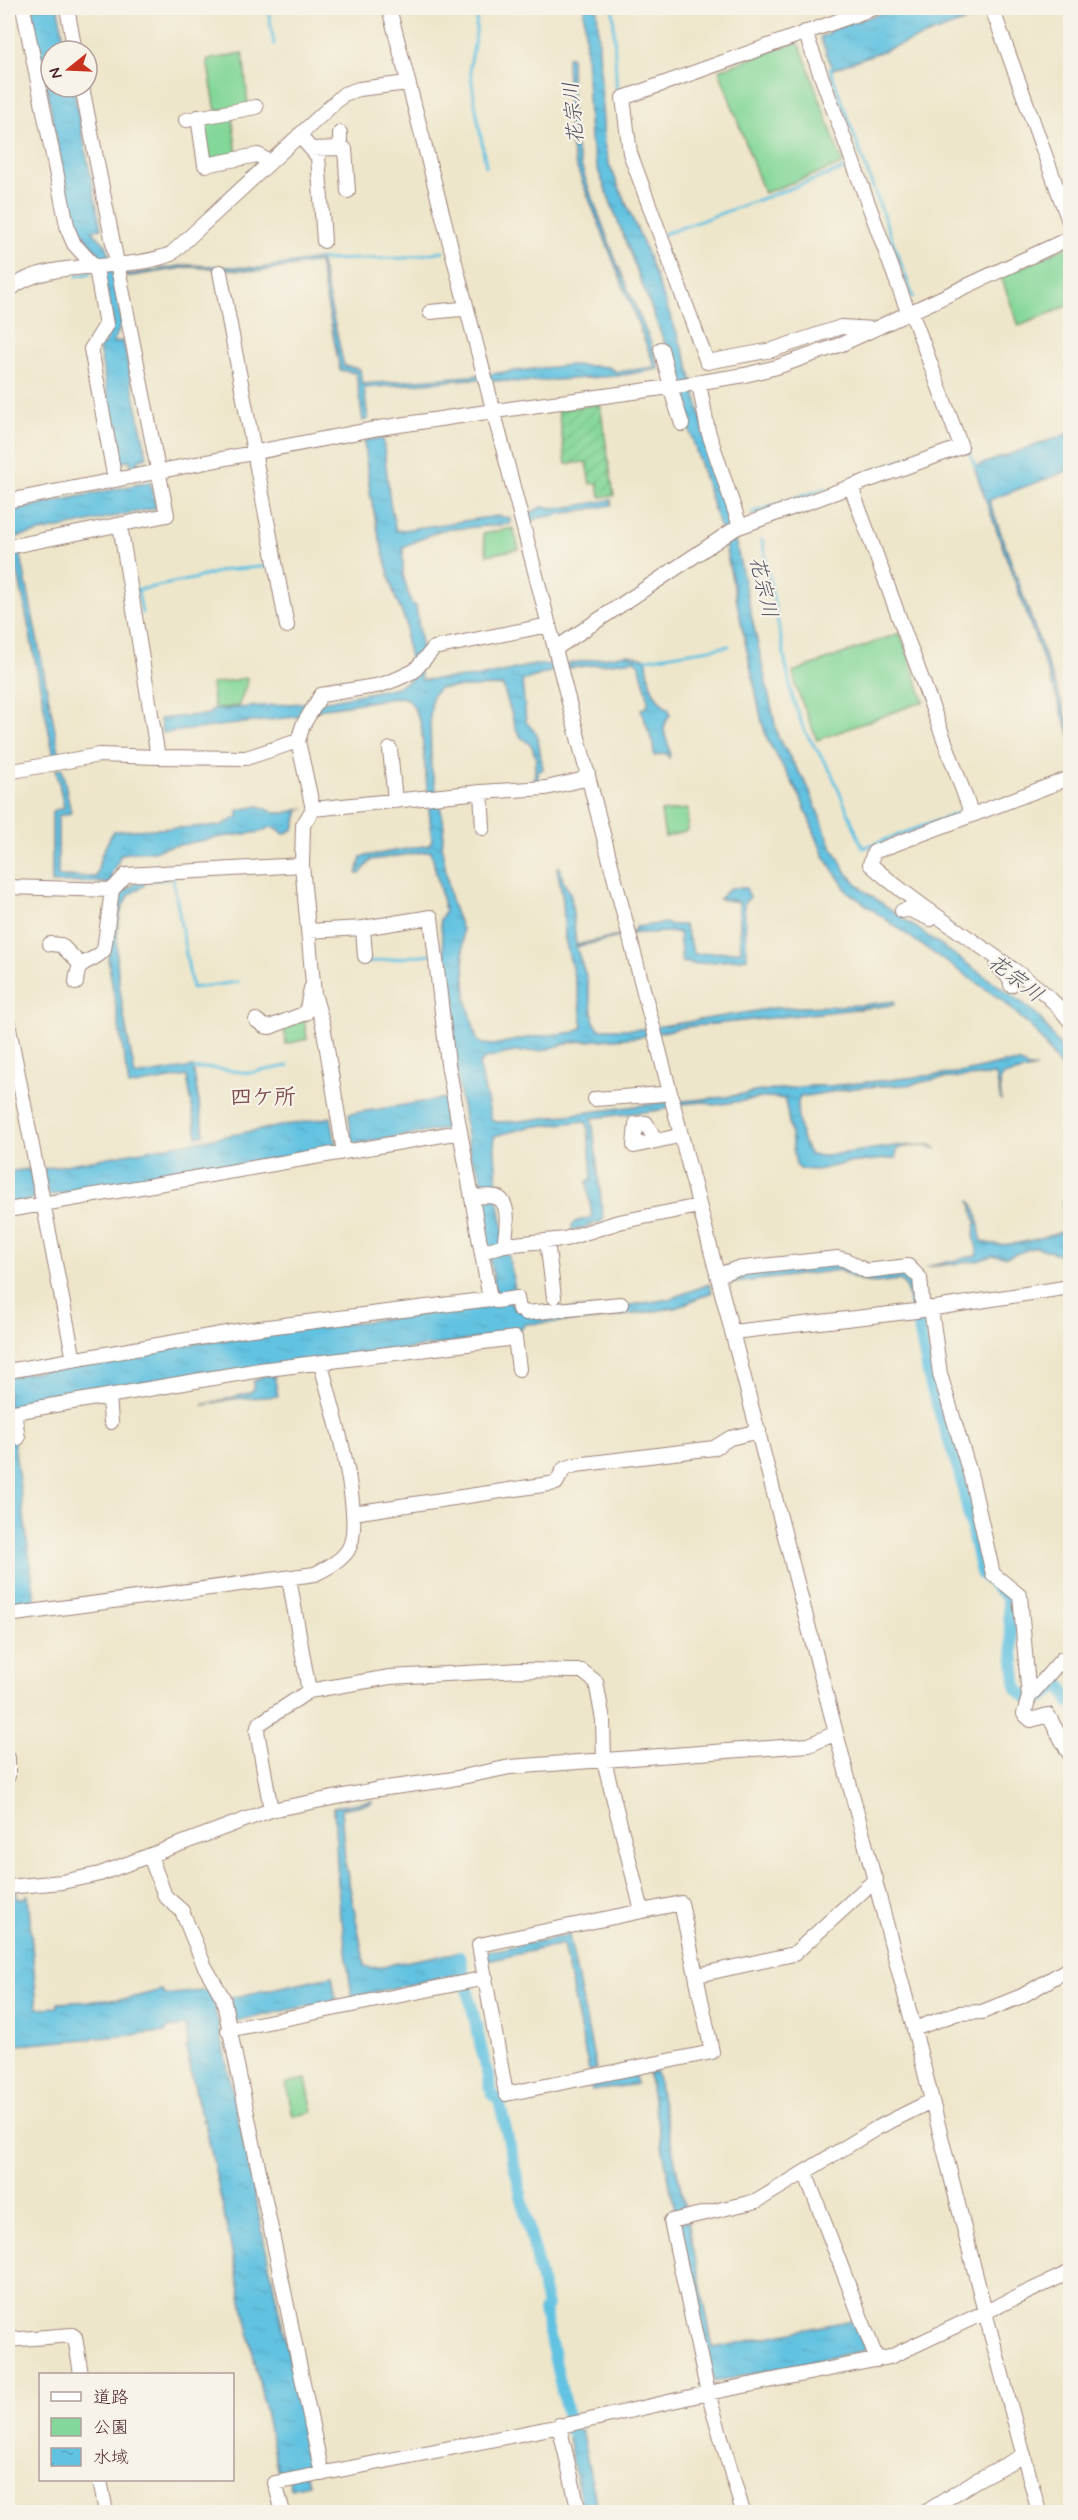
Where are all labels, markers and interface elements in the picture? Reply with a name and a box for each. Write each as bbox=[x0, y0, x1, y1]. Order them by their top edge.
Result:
north arrow bbox=[39, 39, 99, 99]
text: N bbox=[45, 65, 68, 81]
water label: 花宗川 bbox=[557, 80, 591, 146]
water label: 花宗川 bbox=[742, 553, 784, 621]
water label: 花宗川 bbox=[982, 948, 1049, 1009]
district label: 四ケ所 bbox=[230, 1084, 296, 1112]
legend bbox=[39, 2373, 234, 2481]
text: 道路 bbox=[93, 2386, 129, 2410]
text: 公園 bbox=[93, 2416, 129, 2440]
text: 水域 bbox=[93, 2446, 129, 2470]

